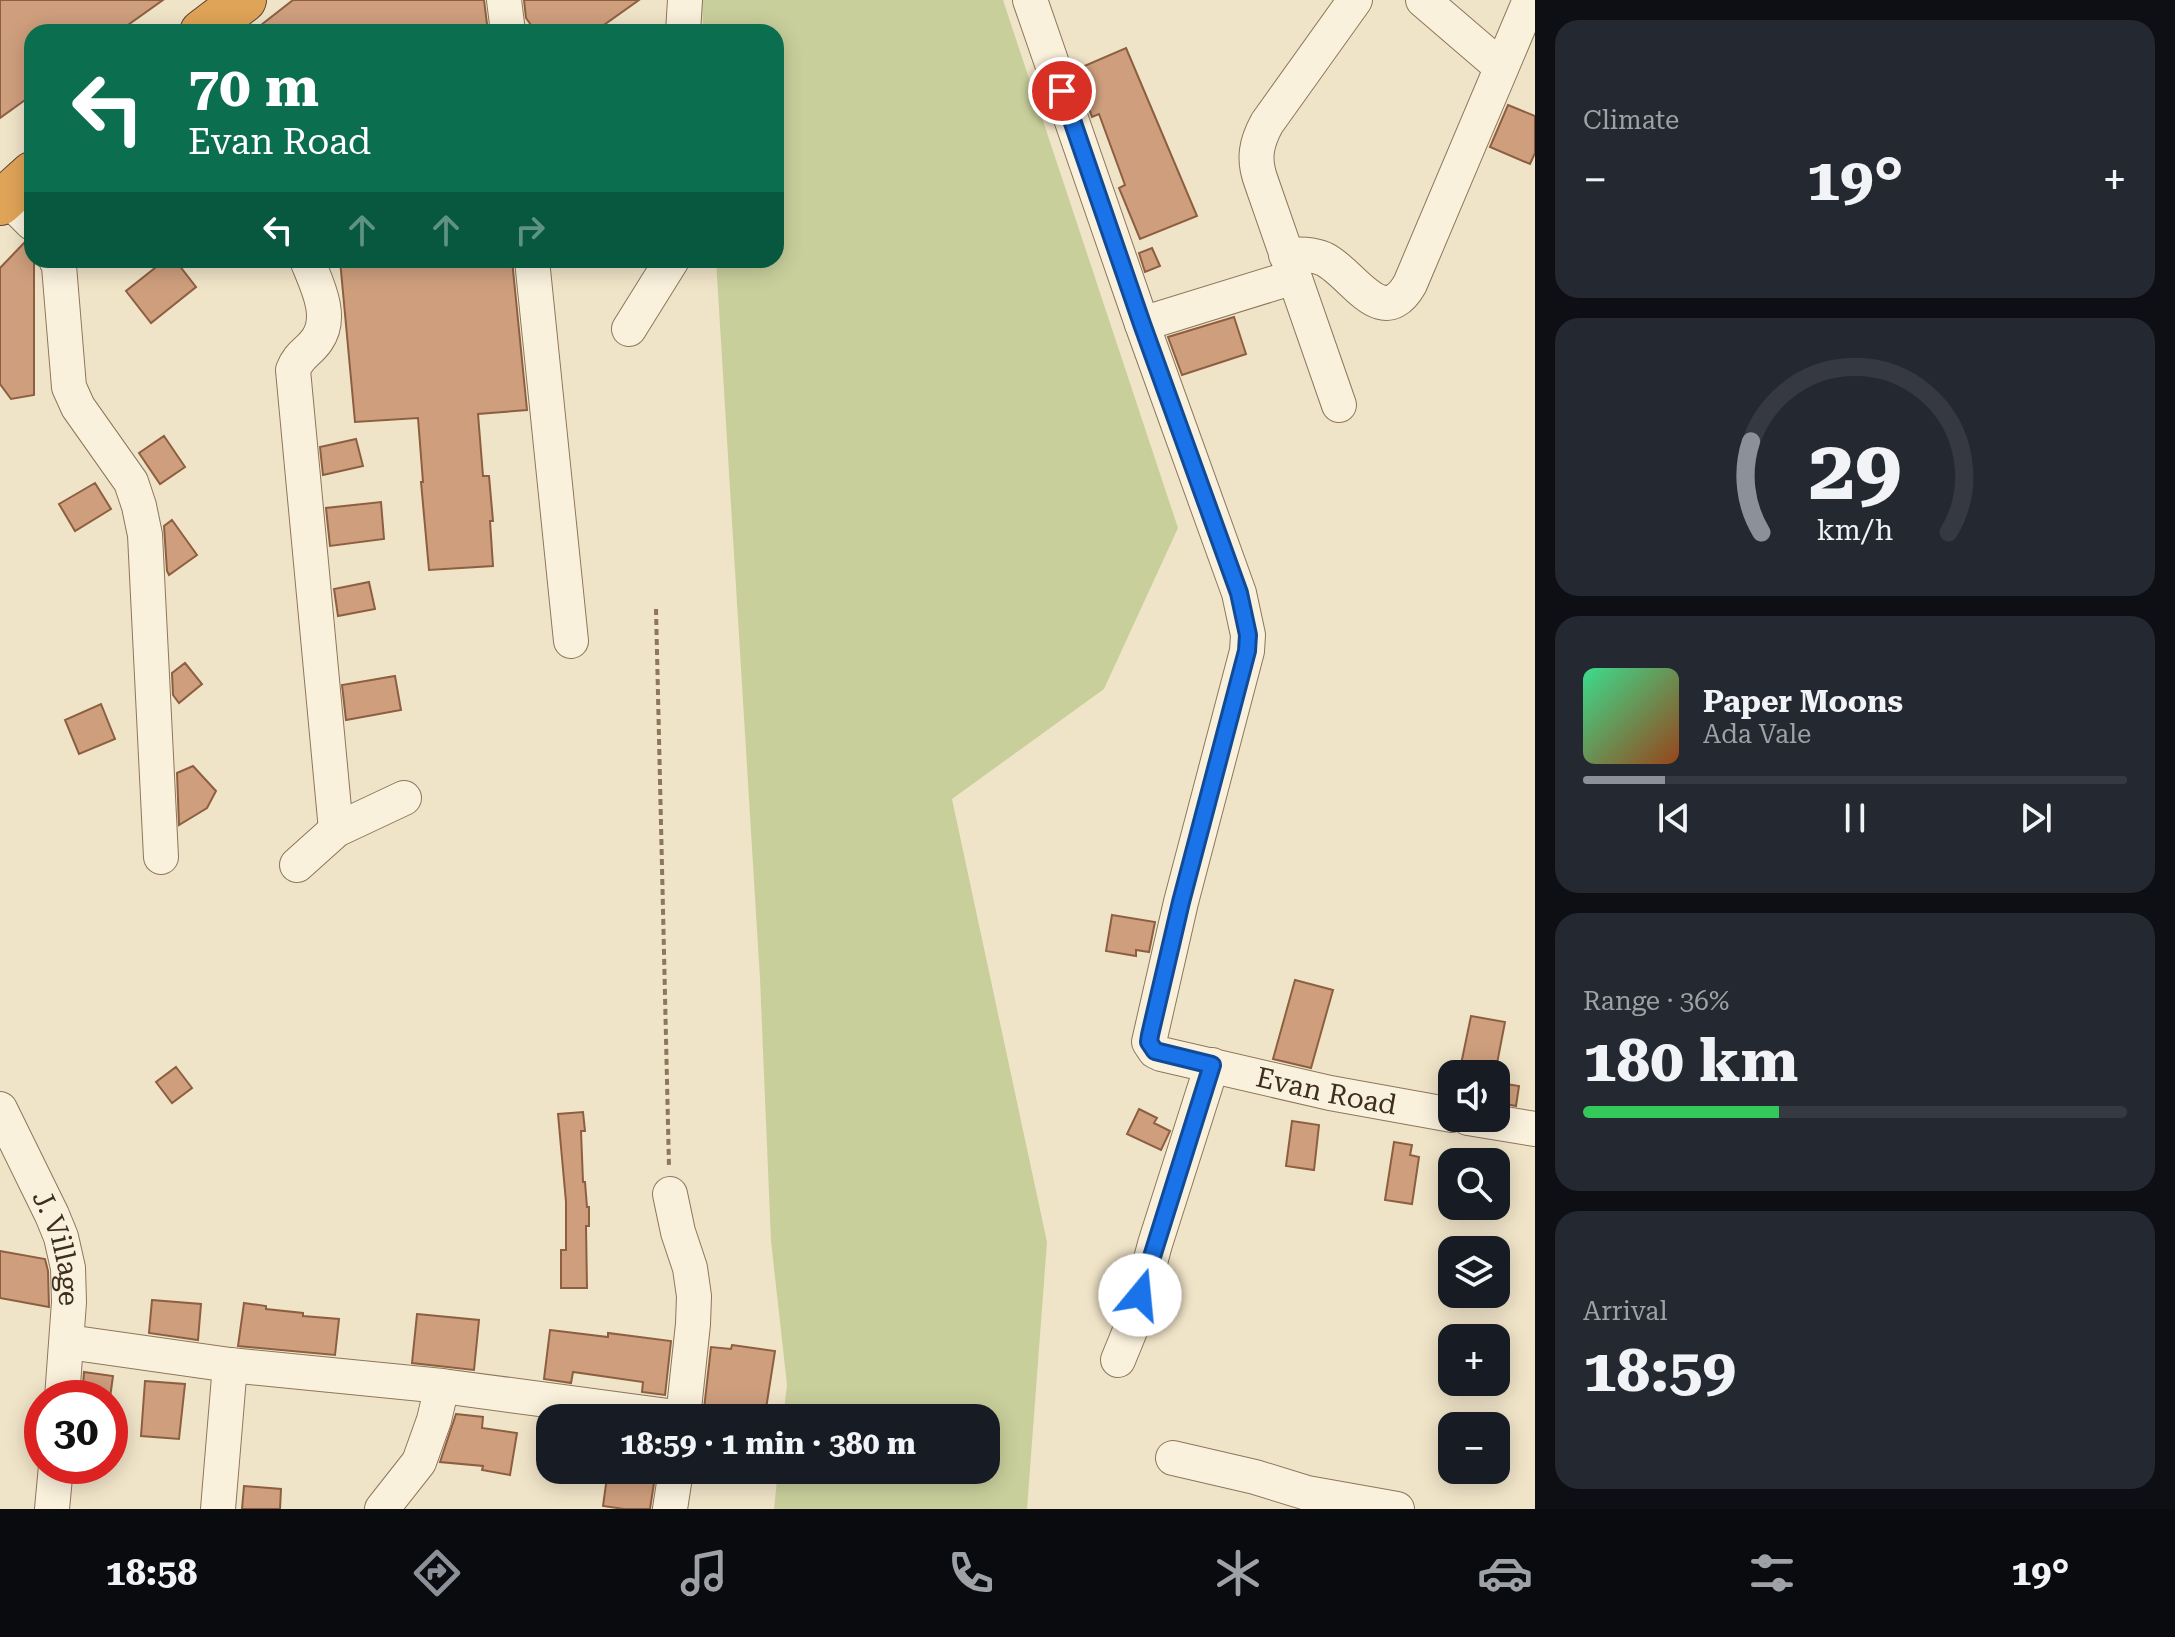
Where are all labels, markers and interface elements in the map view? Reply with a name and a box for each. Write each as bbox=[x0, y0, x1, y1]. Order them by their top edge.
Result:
text: 70 m bbox=[188, 54, 319, 120]
icon: left bbox=[56, 56, 160, 160]
pin bbox=[1028, 57, 1096, 125]
icon: arrive bbox=[1040, 69, 1084, 113]
text: Climate bbox=[1583, 105, 1679, 135]
text: Evan Road bbox=[188, 121, 371, 163]
text: 19° bbox=[1806, 144, 1904, 215]
text: − bbox=[1583, 154, 1608, 206]
text: + bbox=[2102, 154, 2127, 206]
icon: left bbox=[256, 208, 300, 252]
icon: ahead bbox=[340, 208, 384, 252]
icon: ahead bbox=[424, 208, 468, 252]
icon: right bbox=[508, 208, 552, 252]
text: 29 bbox=[1808, 421, 1902, 518]
text: km/h bbox=[1817, 513, 1893, 547]
text: Paper Moons bbox=[1703, 684, 1903, 719]
text: Ada Vale bbox=[1703, 719, 1811, 749]
icon: previous bbox=[1652, 796, 1696, 840]
icon: pause bbox=[1833, 796, 1877, 840]
icon: next bbox=[2014, 796, 2058, 840]
text: Range · 36% bbox=[1583, 986, 1729, 1016]
text: 180 km bbox=[1583, 1025, 1798, 1096]
map controls bbox=[1438, 1060, 1510, 1484]
button: sound bbox=[1438, 1060, 1510, 1132]
street label: Evan Road bbox=[1253, 1061, 1399, 1122]
button: search bbox=[1438, 1148, 1510, 1220]
street label: J. Village bbox=[25, 1185, 85, 1307]
button: layers bbox=[1438, 1236, 1510, 1308]
position arrow bbox=[1098, 1253, 1182, 1337]
text: Arrival bbox=[1583, 1296, 1668, 1326]
button: + bbox=[1438, 1324, 1510, 1396]
text: 18:59 bbox=[1583, 1335, 1736, 1406]
speed limit sign: 30 bbox=[24, 1380, 128, 1484]
button: − bbox=[1438, 1412, 1510, 1484]
text: 18:59 · 1 min · 380 m bbox=[620, 1426, 916, 1461]
icon: directions bbox=[409, 1545, 465, 1601]
icon: music bbox=[676, 1545, 732, 1601]
icon: phone bbox=[943, 1545, 999, 1601]
icon: climate bbox=[1210, 1545, 1266, 1601]
icon: car bbox=[1477, 1545, 1533, 1601]
icon: filters bbox=[1744, 1545, 1800, 1601]
text: 18:58 bbox=[106, 1552, 197, 1594]
text: 19° bbox=[2011, 1552, 2069, 1594]

